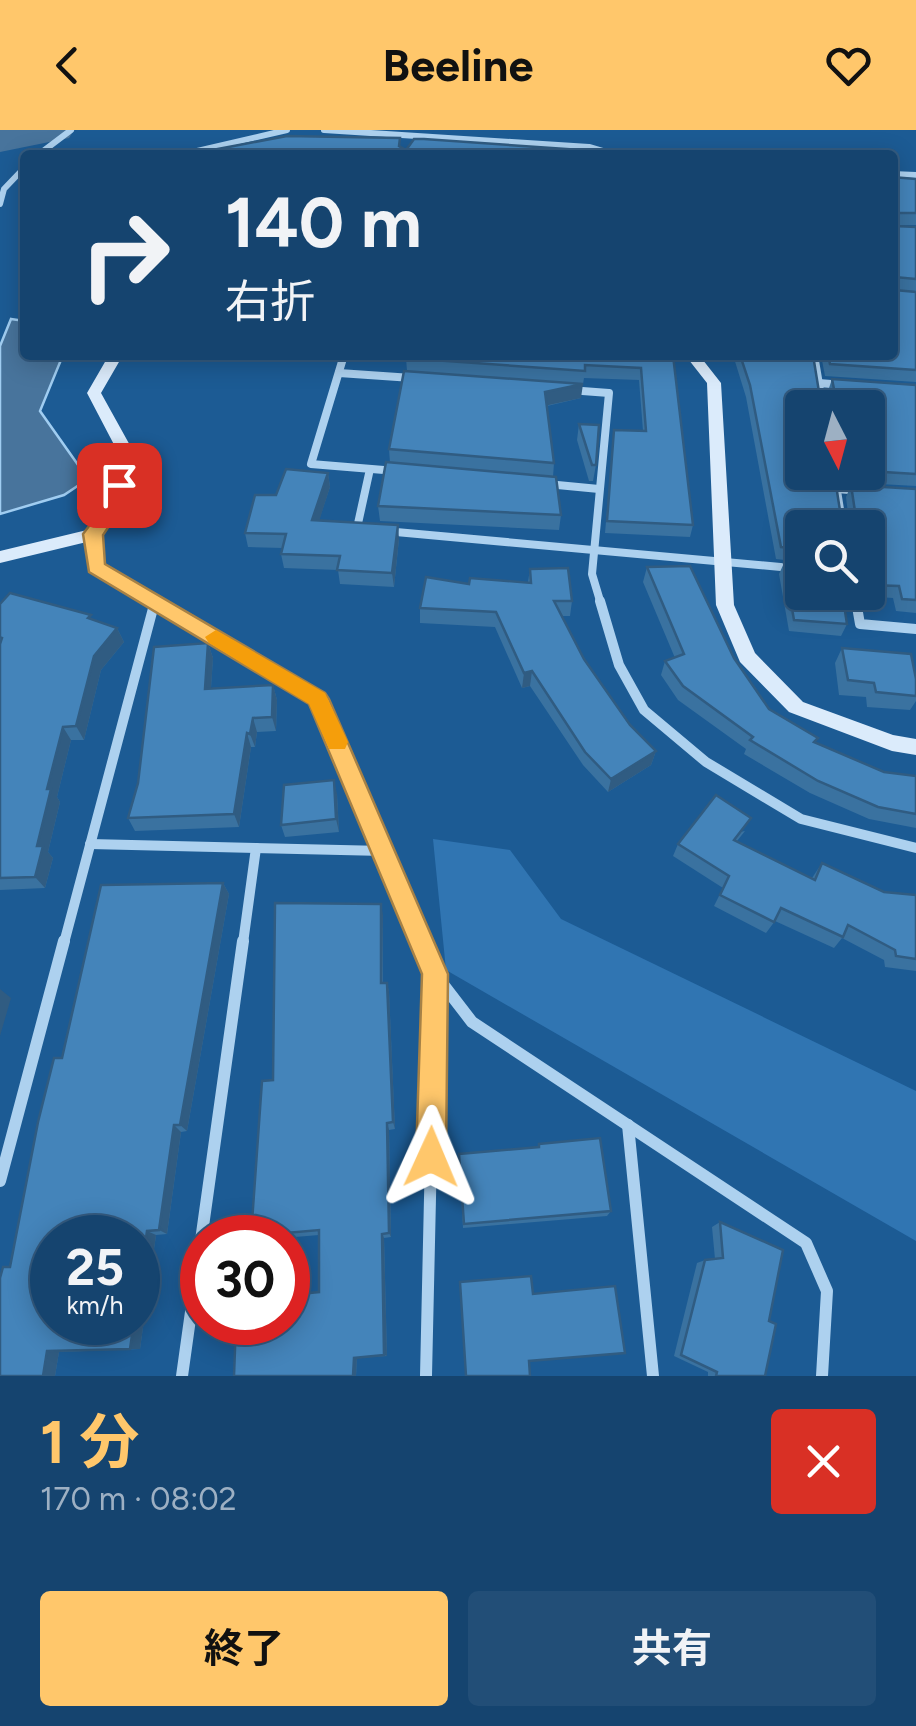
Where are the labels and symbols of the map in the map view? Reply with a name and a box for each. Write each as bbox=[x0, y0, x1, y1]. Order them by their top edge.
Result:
north arrow bbox=[785, 390, 885, 490]
pin bbox=[77, 443, 162, 528]
position arrow bbox=[379, 1105, 483, 1209]
speed limit sign: 30 bbox=[180, 1215, 310, 1345]

